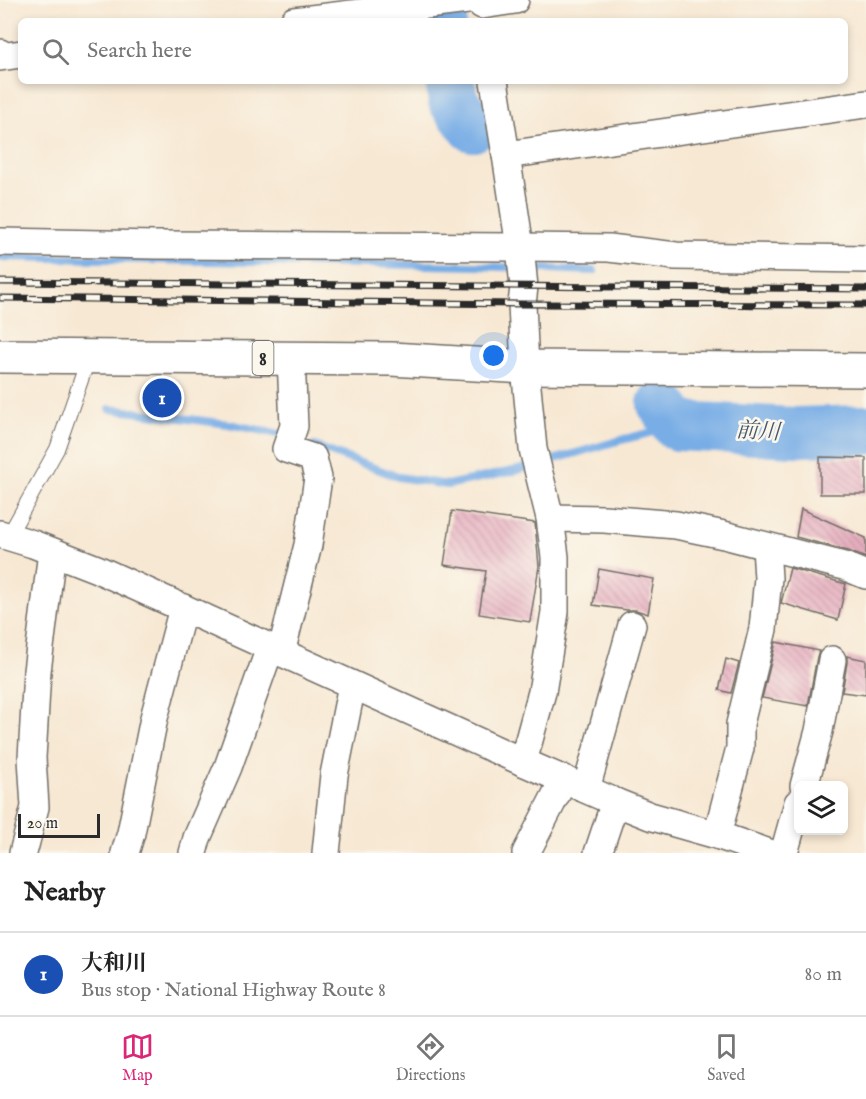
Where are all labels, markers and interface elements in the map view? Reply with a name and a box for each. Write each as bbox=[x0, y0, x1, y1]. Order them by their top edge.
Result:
search box bbox=[18, 18, 848, 84]
icon: search bbox=[39, 35, 72, 68]
text: Search here bbox=[87, 37, 192, 65]
road number: 8 bbox=[252, 341, 274, 375]
your location bbox=[479, 341, 508, 370]
pin: 1 bbox=[142, 376, 182, 420]
water label: 前川 bbox=[735, 417, 783, 447]
map controls bbox=[794, 781, 848, 835]
button: layers bbox=[794, 781, 848, 835]
scale bar bbox=[18, 811, 100, 838]
text: 20 m bbox=[27, 814, 58, 834]
text: Nearby bbox=[24, 876, 105, 909]
text: 大和川 bbox=[81, 950, 147, 978]
text: 1 bbox=[40, 962, 47, 987]
text: 80 m bbox=[805, 962, 842, 987]
text: Bus stop · National Highway Route 8 bbox=[81, 978, 386, 1003]
tab: Map bbox=[121, 1030, 154, 1086]
tab: Directions bbox=[396, 1030, 465, 1086]
tab: Saved bbox=[707, 1030, 745, 1086]

